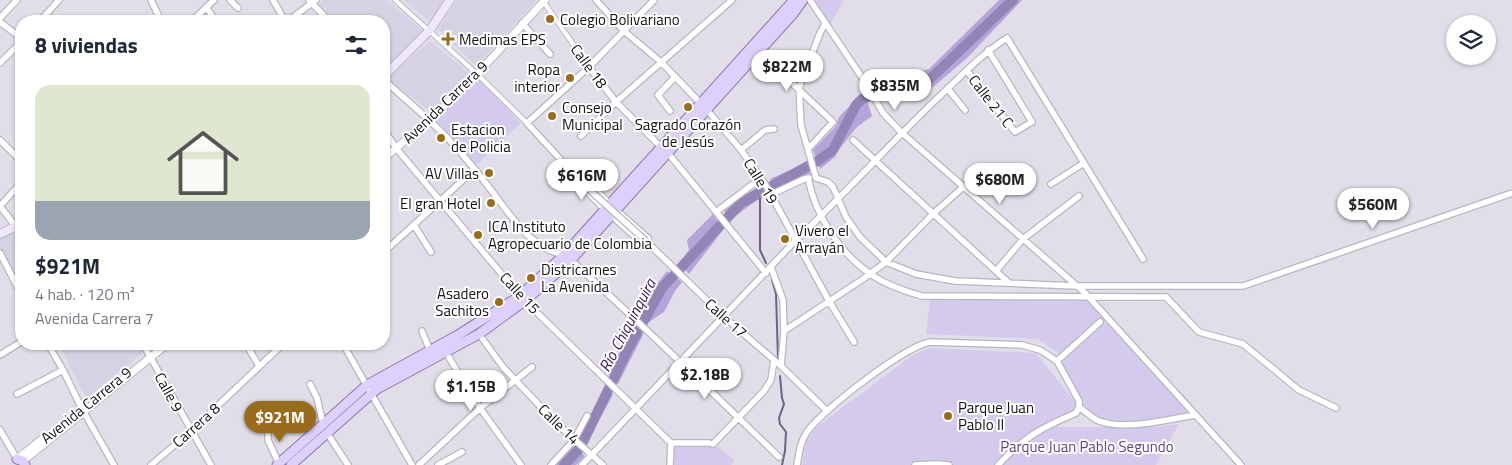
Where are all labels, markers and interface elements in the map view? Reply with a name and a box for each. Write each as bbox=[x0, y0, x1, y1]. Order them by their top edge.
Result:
place label: Colegio Bolivariano bbox=[560, 8, 680, 31]
marker: Colegio Bolivariano bbox=[544, 13, 556, 25]
map controls bbox=[1446, 15, 1496, 65]
button: layers bbox=[1446, 15, 1496, 65]
place label: Medimas EPS bbox=[459, 28, 546, 51]
text: 8 viviendas bbox=[35, 29, 138, 61]
icon: filters bbox=[342, 31, 370, 59]
marker: Medimas EPS bbox=[441, 32, 455, 46]
street label: Calle 18 bbox=[565, 39, 613, 93]
pin: $822M bbox=[752, 49, 822, 92]
text: $822M bbox=[762, 54, 812, 78]
street label: Avenida Carrera 9 bbox=[397, 55, 493, 149]
place label: Ropa interior bbox=[514, 58, 560, 98]
pin: $835M bbox=[860, 68, 930, 111]
street label: Calle 21 C bbox=[963, 70, 1019, 132]
marker: Ropa interior bbox=[564, 72, 576, 84]
text: $835M bbox=[870, 73, 920, 97]
place label: Consejo Municipal bbox=[562, 96, 623, 136]
marker: Sagrado Corazón de Jesús bbox=[682, 101, 694, 113]
marker: Consejo Municipal bbox=[546, 110, 558, 122]
place label: Sagrado Corazón de Jesús bbox=[635, 113, 741, 153]
icon: home bbox=[158, 118, 248, 208]
place label: Estacion de Policia bbox=[451, 118, 511, 158]
marker: Estacion de Policia bbox=[435, 132, 447, 144]
street label: Calle 19 bbox=[738, 154, 784, 208]
pin: $616M bbox=[547, 158, 617, 201]
place label: AV Villas bbox=[425, 162, 479, 185]
pin: $680M bbox=[965, 162, 1035, 205]
text: $616M bbox=[557, 163, 607, 187]
marker: AV Villas bbox=[483, 167, 495, 179]
text: $680M bbox=[975, 167, 1025, 191]
pin: $560M bbox=[1338, 188, 1408, 230]
place label: El gran Hotel bbox=[400, 192, 481, 215]
text: $560M bbox=[1348, 192, 1398, 216]
marker: El gran Hotel bbox=[485, 197, 497, 209]
place label: ICA Instituto Agropecuario de Colombia bbox=[488, 215, 653, 255]
place label: Vivero el Arrayán bbox=[795, 219, 849, 259]
marker: ICA Instituto Agropecuario de Colombia bbox=[472, 229, 484, 241]
marker: Vivero el Arrayán bbox=[779, 233, 791, 245]
text: $921M bbox=[35, 250, 100, 282]
place label: Districarnes La Avenida bbox=[541, 258, 617, 298]
street label: Calle 15 bbox=[494, 267, 546, 319]
marker: Districarnes La Avenida bbox=[525, 272, 537, 284]
water label: Río Chiquinquira bbox=[592, 273, 662, 376]
text: 4 hab. · 120 m² bbox=[35, 282, 135, 306]
place label: Asadero Sachitos bbox=[435, 282, 489, 322]
street label: Calle 17 bbox=[700, 293, 752, 343]
marker: Asadero Sachitos bbox=[493, 296, 505, 308]
text: Avenida Carrera 7 bbox=[35, 306, 154, 330]
pin: $2.18B bbox=[664, 358, 746, 400]
street label: Avenida Carrera 9 bbox=[36, 361, 136, 449]
text: $2.18B bbox=[680, 362, 730, 386]
street label: Calle 9 bbox=[149, 368, 189, 416]
pin: $1.15B bbox=[430, 370, 512, 412]
text: $1.15B bbox=[446, 374, 496, 398]
place label: Parque Juan Pablo II bbox=[958, 396, 1034, 436]
street label: Carrera 8 bbox=[167, 397, 225, 453]
street label: Calle 14 bbox=[533, 398, 585, 450]
pin: $921M bbox=[245, 400, 315, 443]
text: $921M bbox=[255, 405, 305, 429]
marker: Parque Juan Pablo II bbox=[942, 410, 954, 422]
park label: Parque Juan Pablo Segundo bbox=[1000, 435, 1174, 458]

